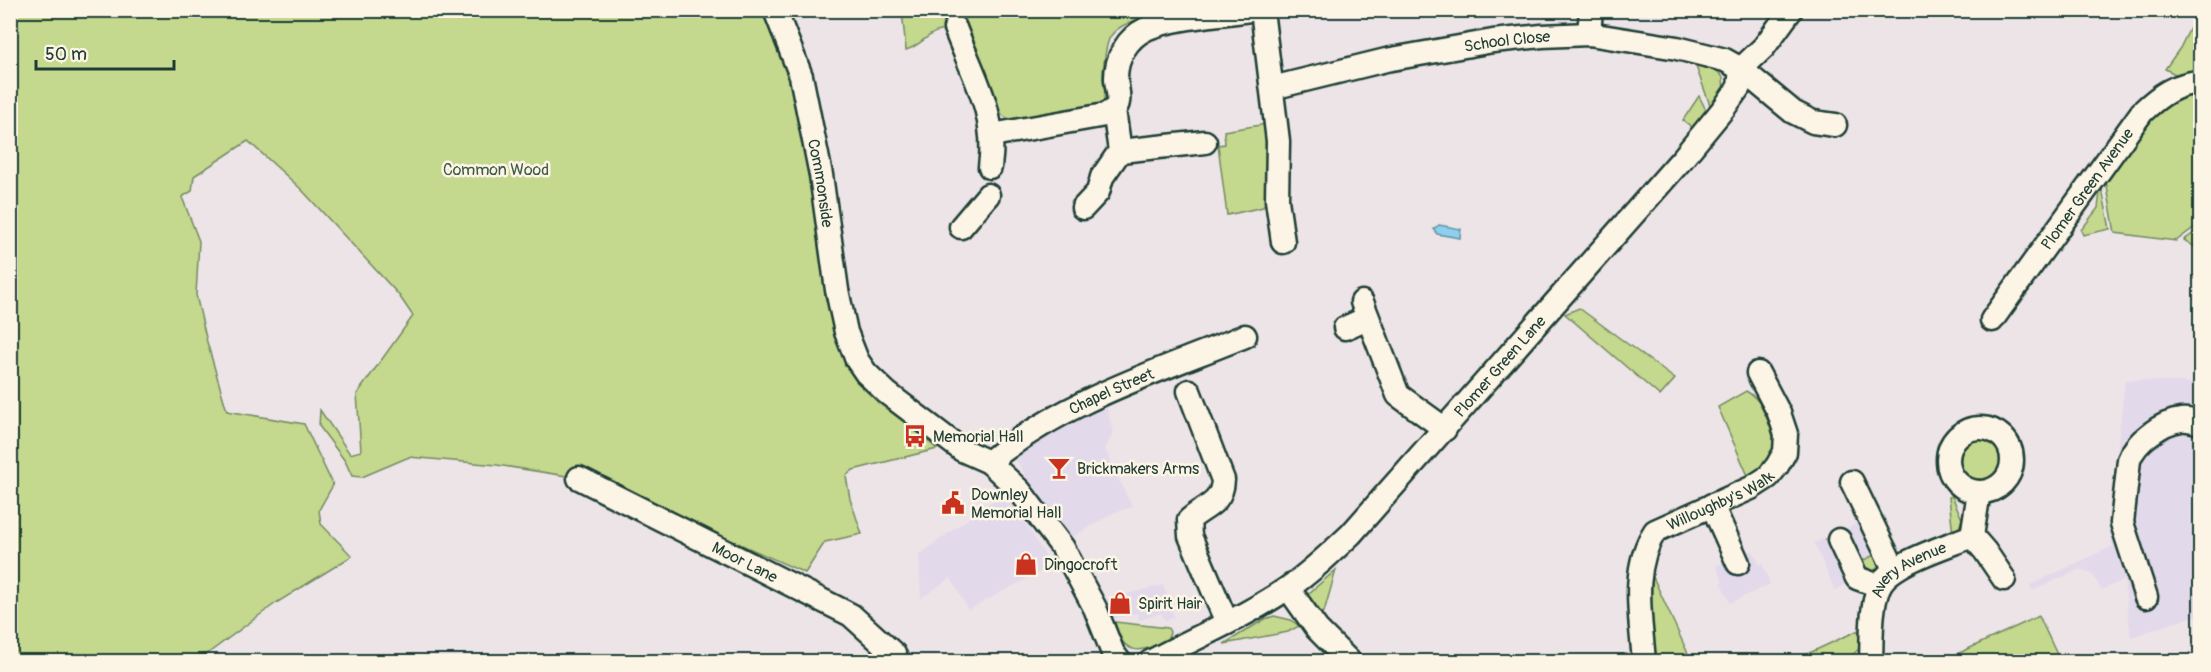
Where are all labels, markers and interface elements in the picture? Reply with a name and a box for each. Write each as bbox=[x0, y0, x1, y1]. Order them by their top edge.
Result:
street label: School Close bbox=[1462, 27, 1551, 57]
scale bar bbox=[36, 33, 174, 71]
text: 50 m bbox=[45, 43, 87, 66]
street label: Plomer Green Avenue bbox=[2037, 124, 2138, 254]
street label: Commonside bbox=[803, 137, 837, 229]
park label: Common Wood bbox=[443, 160, 549, 180]
street label: Plomer Green Lane bbox=[1450, 311, 1550, 422]
street label: Chapel Street bbox=[1066, 364, 1157, 419]
bus stop icon: Memorial Hall bbox=[902, 423, 928, 449]
place label: Memorial Hall bbox=[933, 427, 1024, 447]
bar icon: Brickmakers Arms bbox=[1046, 455, 1072, 481]
place label: Brickmakers Arms bbox=[1077, 459, 1199, 479]
street label: Willoughby's Walk bbox=[1664, 467, 1780, 535]
place label: Downley Memorial Hall bbox=[971, 485, 1062, 523]
public building icon: Downley Memorial Hall bbox=[940, 490, 966, 516]
street label: Moor Lane bbox=[709, 538, 781, 587]
street label: Avery Avenue bbox=[1867, 538, 1949, 600]
shop icon: Dingocroft bbox=[1013, 551, 1039, 577]
place label: Dingocroft bbox=[1044, 555, 1118, 575]
shop icon: Spirit Hair bbox=[1107, 590, 1133, 616]
place label: Spirit Hair bbox=[1138, 594, 1203, 614]

